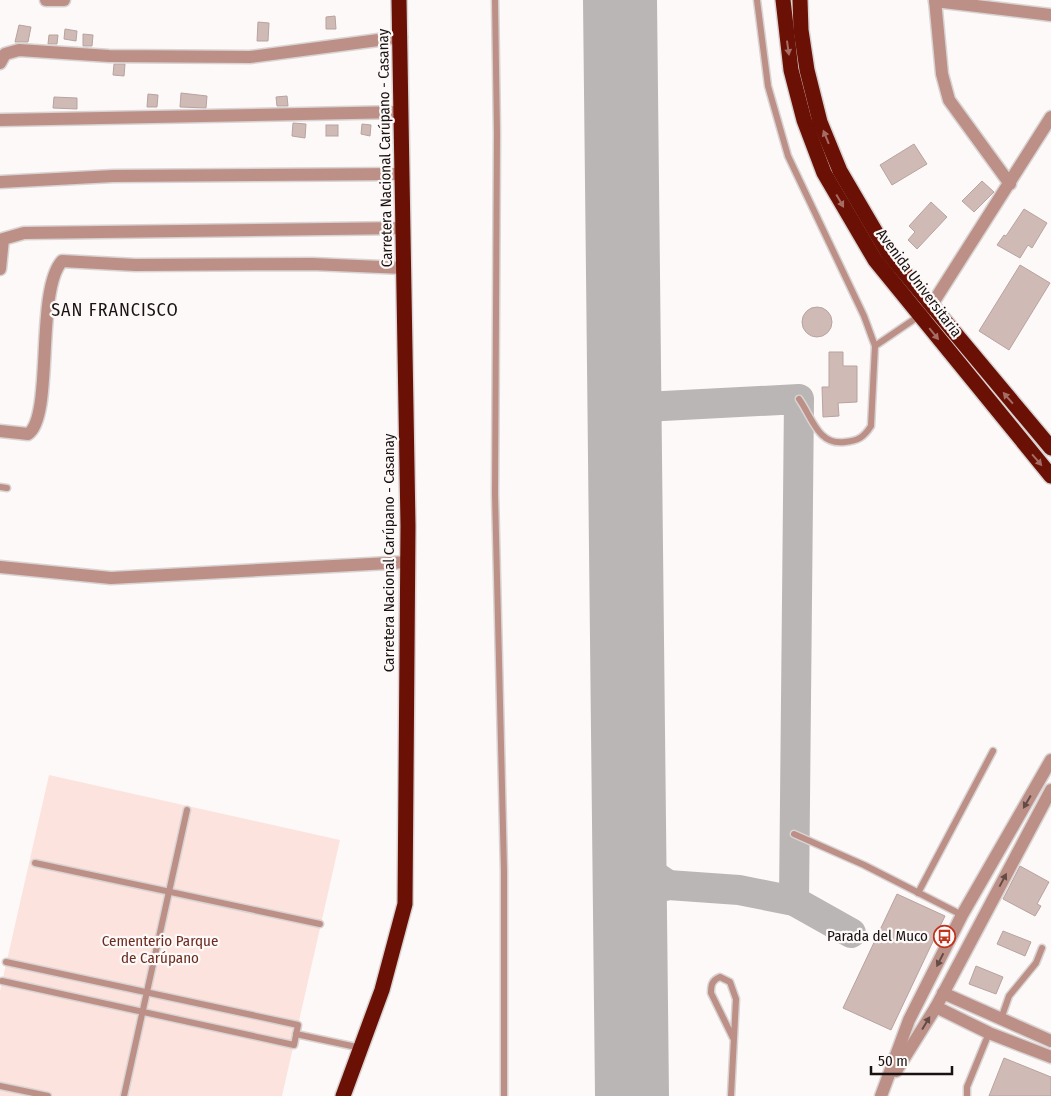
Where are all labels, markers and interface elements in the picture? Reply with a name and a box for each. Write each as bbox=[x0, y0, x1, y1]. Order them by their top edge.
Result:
street label: Carretera Nacional Carúpano - Casanay bbox=[374, 28, 396, 267]
one-way arrow bbox=[785, 41, 793, 57]
one-way arrow bbox=[822, 130, 830, 144]
one-way arrow bbox=[836, 195, 845, 208]
street label: Avenida Universitaria bbox=[872, 225, 966, 341]
district label: SAN FRANCISCO bbox=[51, 299, 179, 321]
one-way arrow bbox=[928, 327, 939, 340]
one-way arrow bbox=[1003, 392, 1014, 404]
street label: Carretera Nacional Carúpano - Casanay bbox=[380, 433, 398, 672]
one-way arrow bbox=[1031, 453, 1042, 466]
one-way arrow bbox=[1022, 796, 1031, 809]
one-way arrow bbox=[999, 873, 1007, 888]
bus stop icon: Parada del Muco bbox=[932, 924, 956, 948]
place label: Parada del Muco bbox=[827, 927, 928, 945]
park label: Cementerio Parque de Carúpano bbox=[102, 932, 218, 967]
one-way arrow bbox=[936, 953, 944, 967]
one-way arrow bbox=[921, 1017, 930, 1030]
scale bar bbox=[871, 1044, 952, 1076]
text: 50 m bbox=[878, 1052, 908, 1070]

